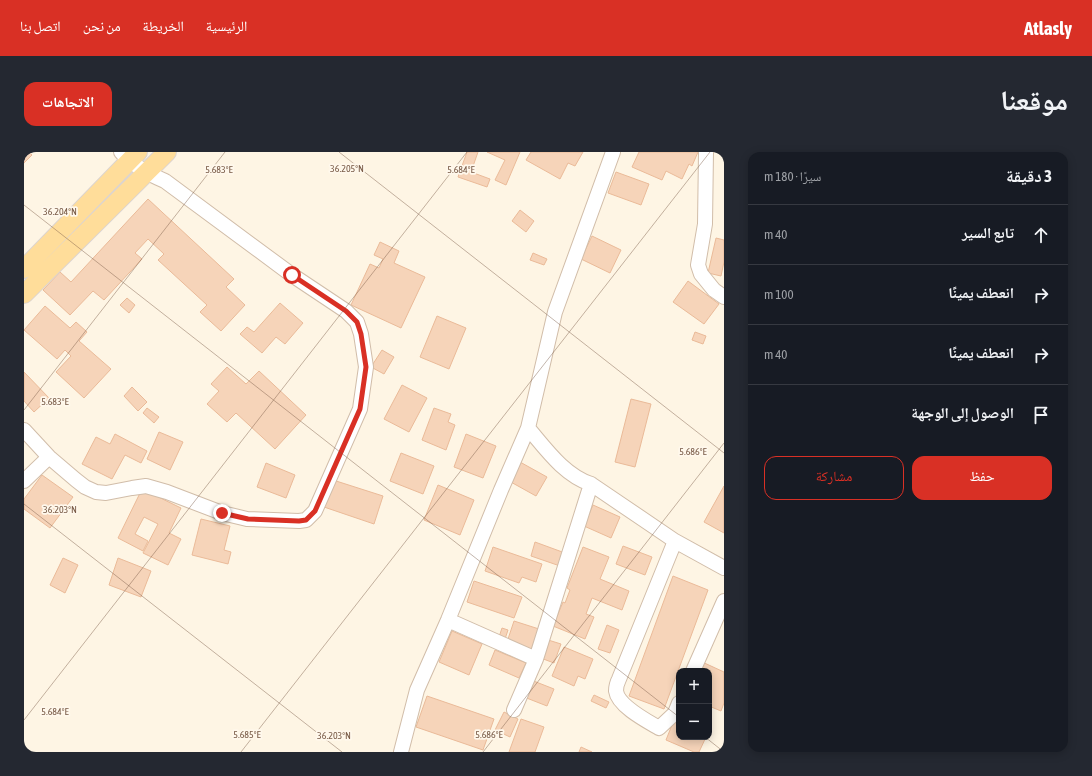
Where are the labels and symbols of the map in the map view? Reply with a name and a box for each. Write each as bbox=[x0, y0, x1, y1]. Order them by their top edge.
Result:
text: 36.205°N bbox=[330, 163, 364, 174]
text: 5.683°E bbox=[205, 164, 234, 175]
text: 5.684°E bbox=[447, 164, 476, 175]
text: 36.204°N bbox=[43, 206, 77, 217]
route start bbox=[283, 266, 301, 284]
text: 5.683°E bbox=[41, 396, 70, 407]
text: 5.686°E bbox=[679, 446, 708, 457]
text: 36.203°N bbox=[43, 504, 77, 515]
route end bbox=[213, 504, 231, 522]
text: 5.684°E bbox=[41, 706, 70, 717]
text: 5.685°E bbox=[233, 729, 262, 740]
text: 5.686°E bbox=[475, 729, 504, 740]
text: 36.203°N bbox=[317, 730, 351, 741]

